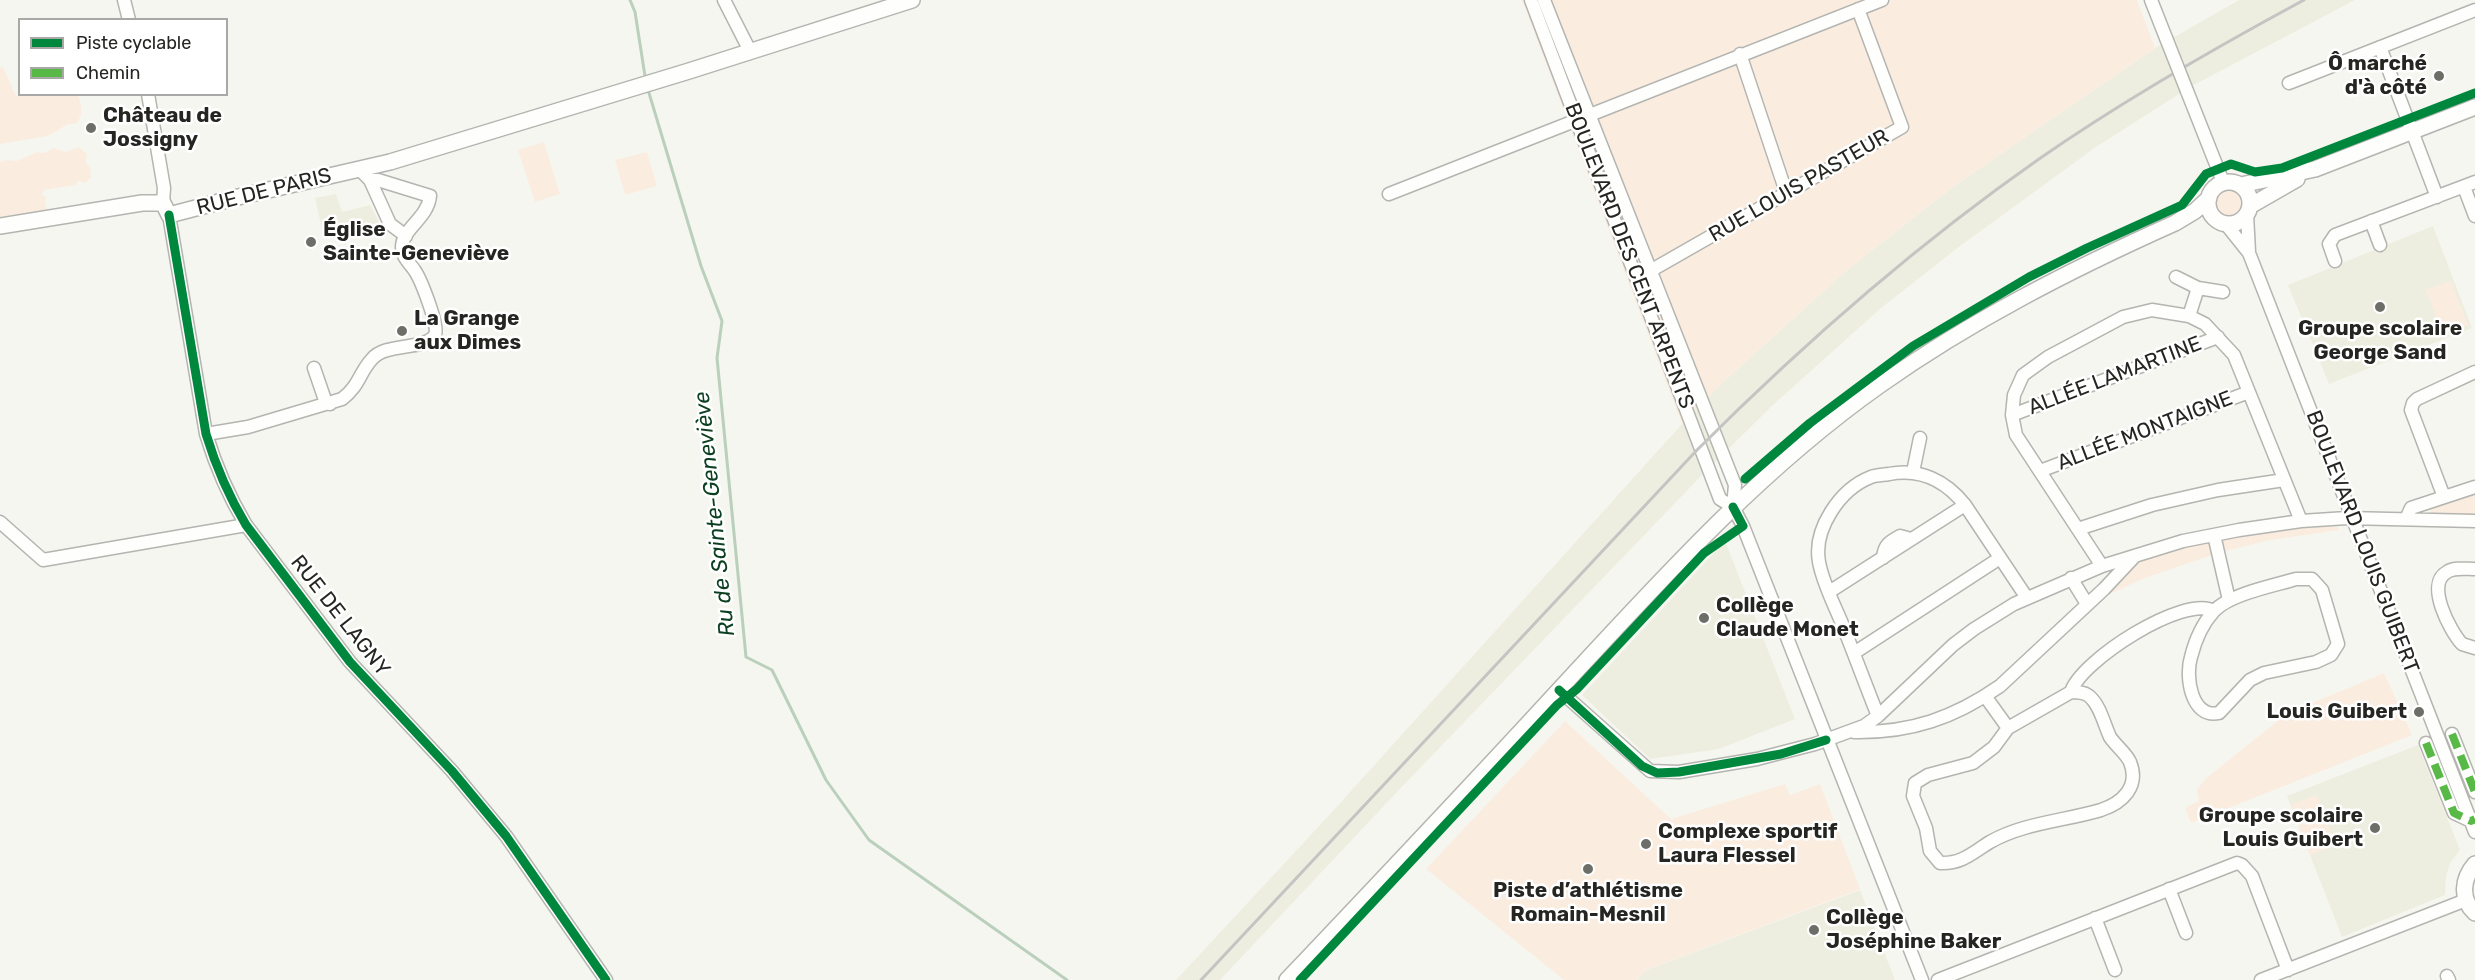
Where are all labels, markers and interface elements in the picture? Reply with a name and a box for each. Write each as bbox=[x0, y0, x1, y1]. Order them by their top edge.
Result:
legend bbox=[18, 18, 228, 96]
text: Piste cyclable bbox=[76, 32, 191, 54]
place label: Ô marché d'à côté bbox=[2328, 51, 2427, 101]
text: Chemin bbox=[76, 62, 140, 84]
marker: Ô marché d'à côté bbox=[2432, 69, 2446, 83]
street label: BOULEVARD DES CENT ARPENTS bbox=[1559, 100, 1699, 412]
place label: Château de Jossigny bbox=[103, 103, 222, 153]
marker: Château de Jossigny bbox=[84, 121, 98, 135]
street label: RUE LOUIS PASTEUR bbox=[1705, 124, 1893, 248]
street label: RUE DE PARIS bbox=[194, 163, 334, 221]
place label: Église Sainte-Geneviève bbox=[323, 217, 509, 267]
marker: Église Sainte-Geneviève bbox=[304, 235, 318, 249]
marker: Groupe scolaire George Sand bbox=[2373, 300, 2387, 314]
place label: La Grange aux Dimes bbox=[414, 306, 521, 356]
place label: Groupe scolaire George Sand bbox=[2298, 316, 2462, 366]
marker: La Grange aux Dimes bbox=[395, 324, 409, 338]
street label: ALLÉE LAMARTINE bbox=[2025, 331, 2205, 421]
street label: ALLÉE MONTAIGNE bbox=[2054, 386, 2236, 476]
water label: Ru de Sainte-Geneviève bbox=[689, 390, 741, 638]
street label: BOULEVARD LOUIS GUIBERT bbox=[2300, 407, 2424, 677]
street label: RUE DE LAGNY bbox=[285, 550, 395, 682]
place label: Collège Claude Monet bbox=[1716, 593, 1859, 643]
marker: Collège Claude Monet bbox=[1697, 611, 1711, 625]
place label: Louis Guibert bbox=[2267, 699, 2407, 725]
marker: Louis Guibert bbox=[2412, 705, 2426, 719]
place label: Groupe scolaire Louis Guibert bbox=[2199, 803, 2363, 853]
place label: Complexe sportif Laura Flessel bbox=[1658, 819, 1837, 869]
marker: Groupe scolaire Louis Guibert bbox=[2368, 821, 2382, 835]
marker: Complexe sportif Laura Flessel bbox=[1639, 837, 1653, 851]
marker: Piste d’athlétisme Romain-Mesnil bbox=[1581, 862, 1595, 876]
place label: Piste d’athlétisme Romain-Mesnil bbox=[1493, 878, 1683, 928]
place label: Collège Joséphine Baker bbox=[1826, 905, 2001, 955]
marker: Collège Joséphine Baker bbox=[1807, 923, 1821, 937]

